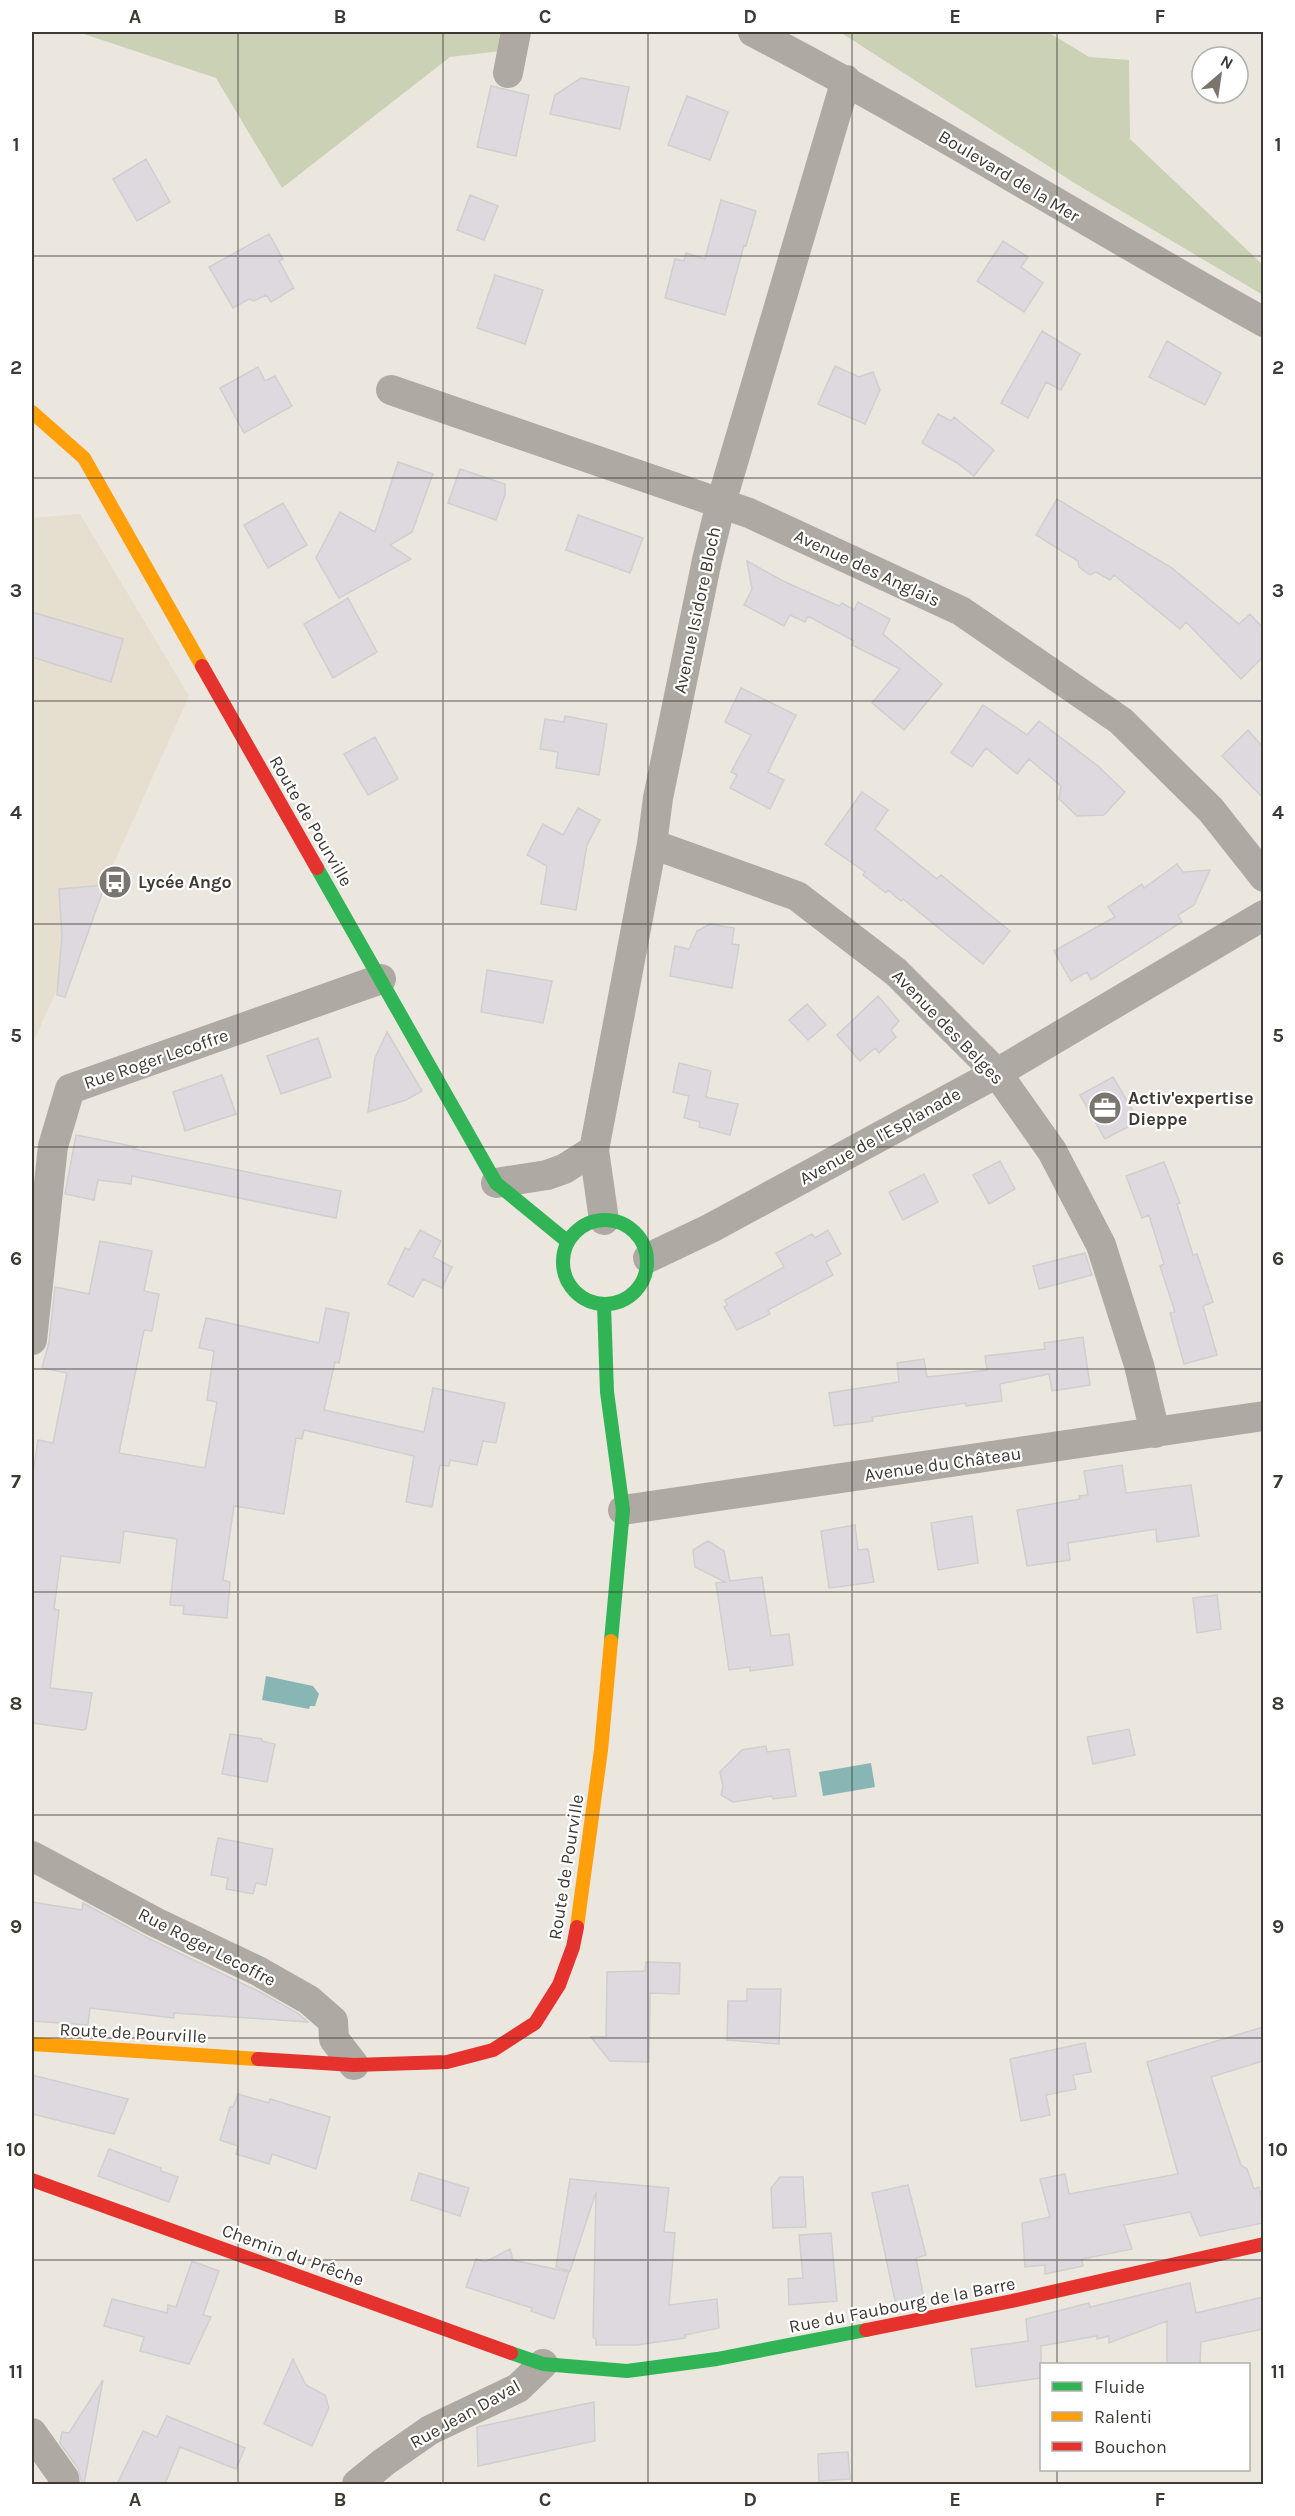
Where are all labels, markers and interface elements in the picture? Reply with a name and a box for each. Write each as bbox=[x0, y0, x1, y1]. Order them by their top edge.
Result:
text: A bbox=[129, 5, 142, 28]
text: B bbox=[334, 5, 346, 28]
text: C bbox=[539, 5, 551, 28]
text: D bbox=[743, 5, 757, 28]
text: E bbox=[949, 5, 961, 28]
text: F bbox=[1155, 5, 1166, 28]
north arrow bbox=[1190, 45, 1250, 105]
text: N bbox=[1217, 51, 1237, 73]
street label: Boulevard de la Mer bbox=[934, 125, 1084, 227]
text: 1 bbox=[12, 133, 20, 156]
text: 1 bbox=[1274, 133, 1282, 156]
text: 2 bbox=[10, 356, 22, 379]
text: 2 bbox=[1272, 356, 1284, 379]
street label: Avenue Isidore Bloch bbox=[669, 525, 725, 695]
street label: Avenue des Anglais bbox=[791, 525, 943, 611]
text: 3 bbox=[10, 579, 22, 602]
text: 3 bbox=[1272, 579, 1284, 602]
street label: Route de Pourville bbox=[265, 752, 357, 890]
text: 4 bbox=[10, 801, 22, 824]
text: 4 bbox=[1272, 801, 1284, 824]
bus stop icon: Lycée Ango bbox=[97, 864, 133, 900]
place label: Lycée Ango bbox=[138, 871, 232, 893]
street label: Avenue des Belges bbox=[887, 965, 1009, 1089]
text: 5 bbox=[10, 1024, 22, 1047]
street label: Rue Roger Lecoffre bbox=[81, 1024, 231, 1094]
text: 5 bbox=[1272, 1024, 1284, 1047]
street label: Avenue de l'Esplanade bbox=[796, 1083, 964, 1189]
place label: Activ'expertise Dieppe bbox=[1128, 1087, 1254, 1130]
office icon: Activ'expertise Dieppe bbox=[1087, 1090, 1123, 1126]
text: 6 bbox=[10, 1247, 22, 1270]
text: 6 bbox=[1272, 1247, 1284, 1270]
street label: Avenue du Château bbox=[863, 1442, 1023, 1486]
text: 7 bbox=[11, 1470, 21, 1493]
text: 7 bbox=[1273, 1470, 1283, 1493]
text: 8 bbox=[10, 1692, 22, 1715]
text: 8 bbox=[1272, 1692, 1284, 1715]
street label: Route de Pourville bbox=[544, 1793, 588, 1941]
street label: Rue Roger Lecoffre bbox=[135, 1903, 279, 1991]
text: 9 bbox=[10, 1915, 22, 1938]
text: 9 bbox=[1272, 1915, 1284, 1938]
street label: Route de Pourville bbox=[59, 2018, 207, 2048]
text: 10 bbox=[6, 2138, 26, 2161]
text: 10 bbox=[1268, 2138, 1288, 2161]
street label: Chemin du Prêche bbox=[219, 2219, 367, 2291]
street label: Rue du Faubourg de la Barre bbox=[787, 2272, 1017, 2338]
text: 11 bbox=[9, 2360, 23, 2383]
text: 11 bbox=[1271, 2360, 1285, 2383]
legend bbox=[1040, 2363, 1250, 2471]
street label: Rue Jean Daval bbox=[406, 2375, 524, 2453]
text: Fluide bbox=[1094, 2376, 1145, 2398]
text: Ralenti bbox=[1094, 2406, 1152, 2428]
text: Bouchon bbox=[1094, 2436, 1167, 2458]
text: A bbox=[129, 2488, 142, 2511]
text: B bbox=[334, 2488, 346, 2511]
text: C bbox=[539, 2488, 551, 2511]
text: D bbox=[743, 2488, 757, 2511]
text: E bbox=[949, 2488, 961, 2511]
text: F bbox=[1155, 2488, 1166, 2511]

